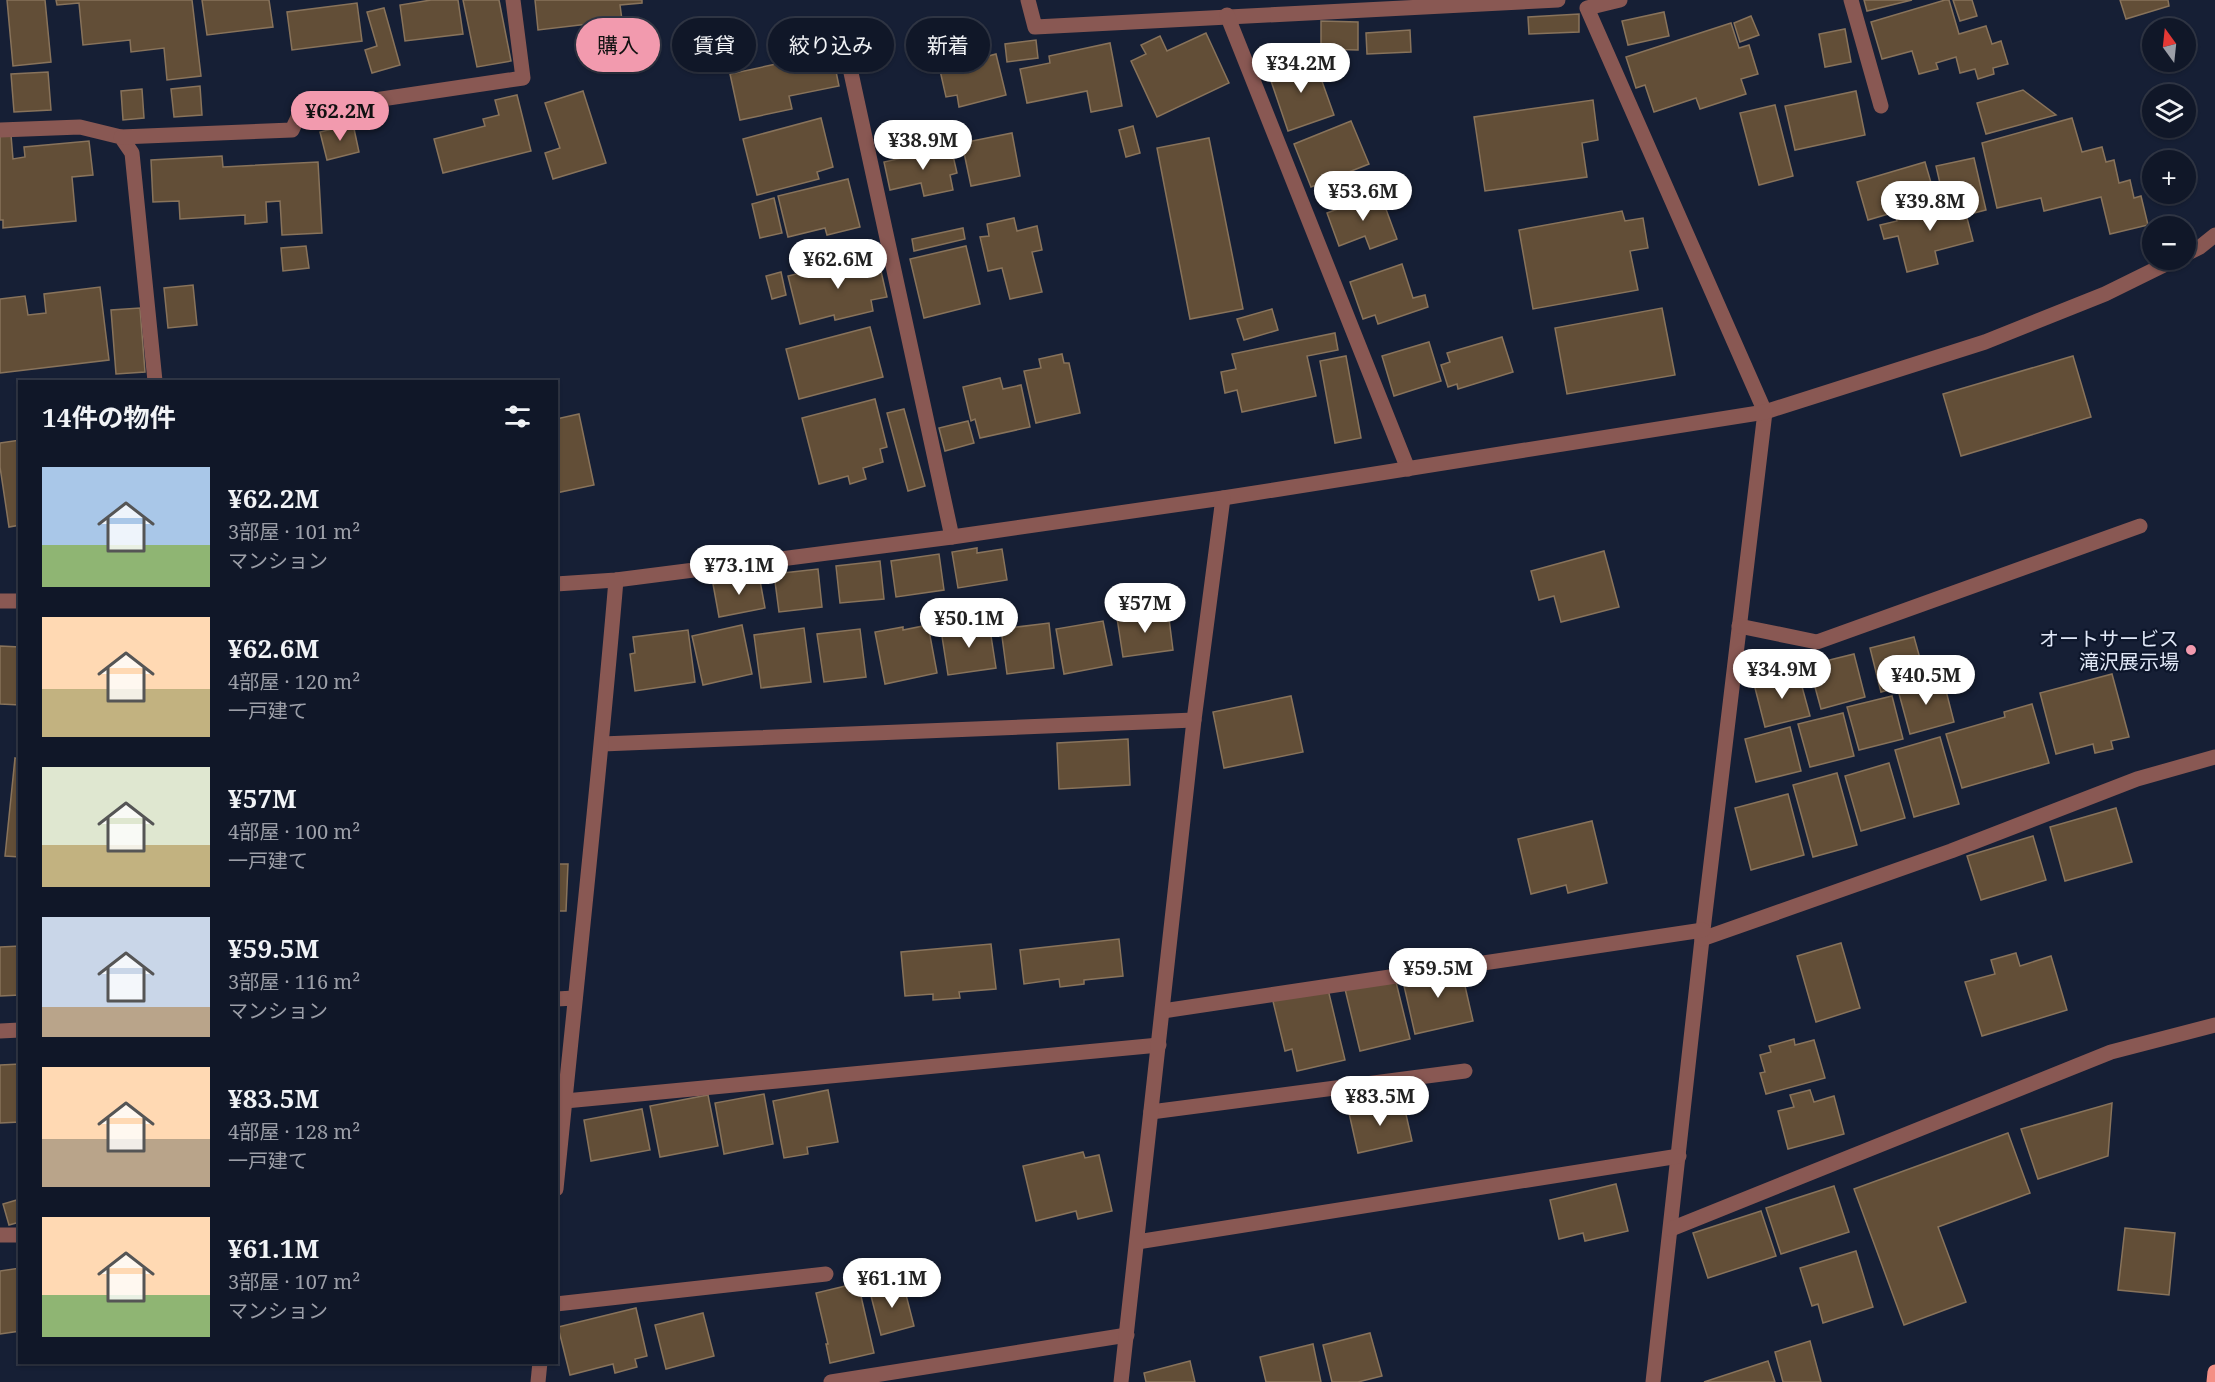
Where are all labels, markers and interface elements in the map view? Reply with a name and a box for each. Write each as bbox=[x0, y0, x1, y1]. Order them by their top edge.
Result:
chip: 購入 bbox=[576, 18, 660, 72]
chip: 賃貸 bbox=[672, 18, 756, 72]
chip: 絞り込み bbox=[768, 18, 894, 72]
chip: 新着 bbox=[906, 18, 990, 72]
north arrow bbox=[2142, 18, 2196, 72]
map controls bbox=[2142, 18, 2196, 270]
pin: ¥34.2M bbox=[1252, 43, 1350, 94]
text: ¥34.2M bbox=[1266, 49, 1336, 76]
button: layers bbox=[2142, 84, 2196, 138]
pin: ¥62.2M bbox=[291, 91, 389, 142]
text: ¥62.2M bbox=[305, 97, 375, 124]
pin: ¥38.9M bbox=[874, 120, 972, 171]
text: ¥38.9M bbox=[888, 126, 958, 153]
button: + bbox=[2142, 150, 2196, 204]
pin: ¥53.6M bbox=[1314, 171, 1412, 222]
text: ¥53.6M bbox=[1328, 177, 1398, 204]
pin: ¥39.8M bbox=[1881, 181, 1979, 232]
text: ¥39.8M bbox=[1895, 187, 1965, 214]
button: − bbox=[2142, 216, 2196, 270]
pin: ¥62.6M bbox=[789, 239, 887, 290]
text: ¥62.6M bbox=[803, 245, 873, 272]
text: 14件の物件 bbox=[42, 399, 175, 435]
icon: filters bbox=[501, 400, 534, 433]
text: ¥62.2M bbox=[228, 480, 319, 516]
icon: home bbox=[90, 491, 162, 563]
text: 3部屋 · 101 m² bbox=[228, 518, 360, 545]
pin: ¥73.1M bbox=[690, 545, 788, 596]
text: マンション bbox=[228, 547, 328, 574]
text: ¥73.1M bbox=[704, 551, 774, 578]
pin: ¥57M bbox=[1109, 583, 1181, 634]
text: ¥57M bbox=[1119, 589, 1171, 616]
pin: ¥50.1M bbox=[920, 598, 1018, 649]
text: ¥50.1M bbox=[934, 604, 1004, 631]
place label: オートサービス 滝沢展示場 bbox=[2039, 625, 2179, 675]
text: ¥62.6M bbox=[228, 630, 319, 666]
icon: home bbox=[90, 641, 162, 713]
marker: オートサービス 滝沢展示場 bbox=[2184, 643, 2198, 657]
pin: ¥34.9M bbox=[1733, 649, 1831, 700]
text: ¥34.9M bbox=[1747, 655, 1817, 682]
pin: ¥40.5M bbox=[1877, 655, 1975, 706]
text: ¥40.5M bbox=[1891, 661, 1961, 688]
text: 4部屋 · 120 m² bbox=[228, 668, 360, 695]
text: 一戸建て bbox=[228, 697, 308, 724]
text: ¥57M bbox=[228, 780, 297, 816]
icon: home bbox=[90, 791, 162, 863]
text: 4部屋 · 100 m² bbox=[228, 818, 360, 845]
text: 一戸建て bbox=[228, 847, 308, 874]
text: ¥59.5M bbox=[228, 930, 319, 966]
icon: home bbox=[90, 941, 162, 1013]
pin: ¥59.5M bbox=[1389, 948, 1487, 999]
text: ¥59.5M bbox=[1403, 954, 1473, 981]
text: 3部屋 · 116 m² bbox=[228, 968, 360, 995]
text: マンション bbox=[228, 997, 328, 1024]
pin: ¥83.5M bbox=[1331, 1076, 1429, 1127]
text: ¥83.5M bbox=[228, 1080, 319, 1116]
text: ¥83.5M bbox=[1345, 1082, 1415, 1109]
icon: home bbox=[90, 1091, 162, 1163]
text: 4部屋 · 128 m² bbox=[228, 1118, 360, 1145]
text: 一戸建て bbox=[228, 1147, 308, 1174]
text: ¥61.1M bbox=[228, 1230, 319, 1266]
icon: home bbox=[90, 1241, 162, 1313]
pin: ¥61.1M bbox=[843, 1258, 941, 1309]
text: ¥61.1M bbox=[857, 1264, 927, 1291]
text: 3部屋 · 107 m² bbox=[228, 1268, 360, 1295]
text: マンション bbox=[228, 1297, 328, 1324]

